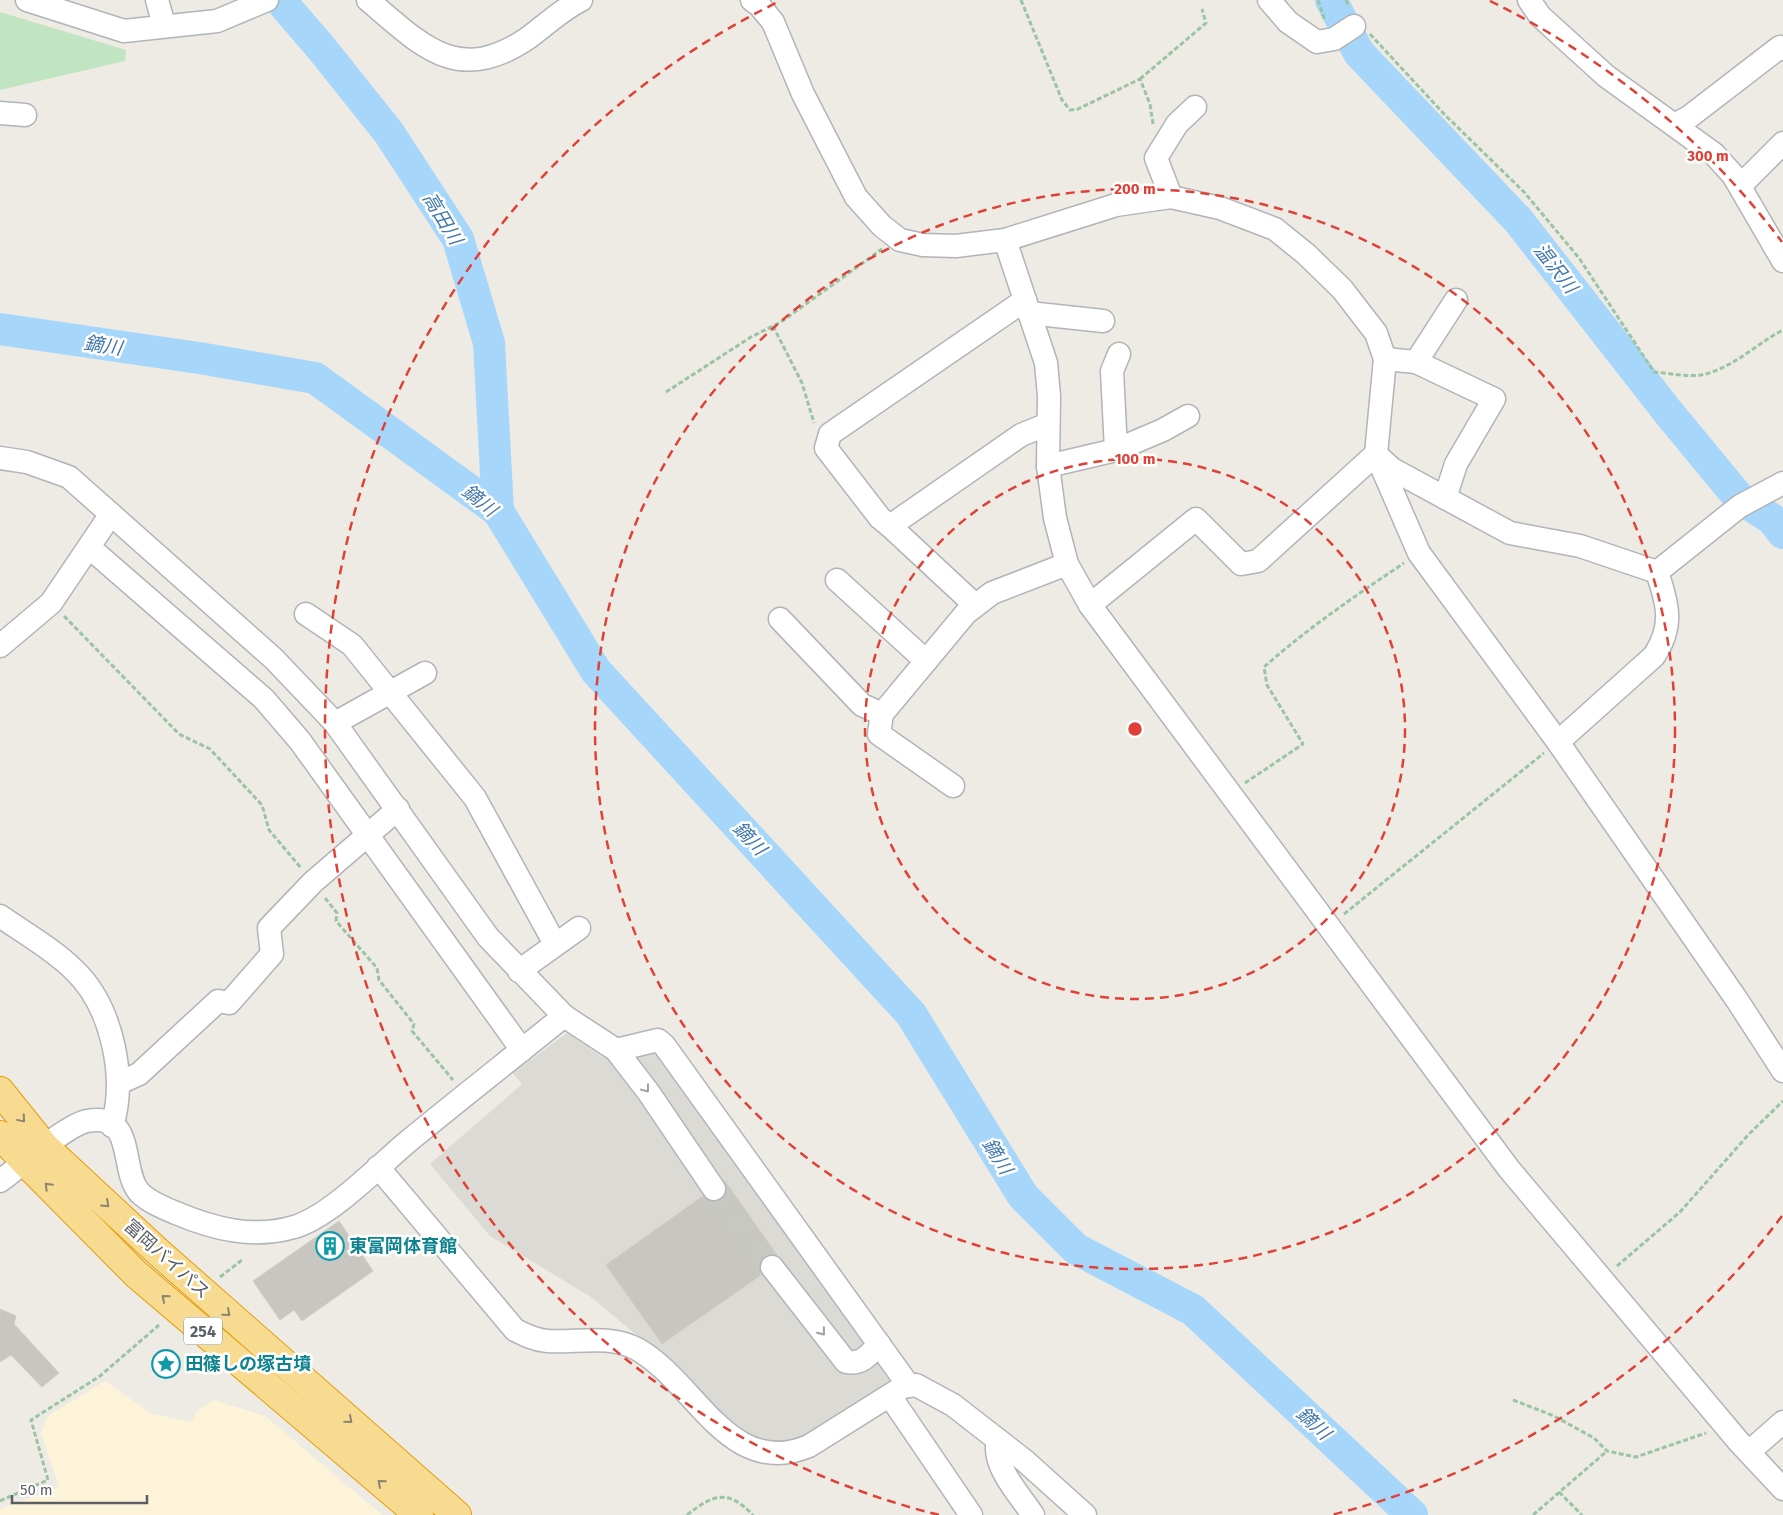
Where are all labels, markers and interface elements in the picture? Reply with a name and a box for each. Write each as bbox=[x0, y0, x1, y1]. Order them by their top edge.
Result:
text: 300 m bbox=[1686, 147, 1729, 165]
text: 200 m bbox=[1114, 180, 1156, 198]
water label: 高田川 bbox=[418, 188, 468, 250]
water label: 温沢川 bbox=[1529, 239, 1583, 299]
water label: 鏑川 bbox=[82, 331, 125, 360]
text: 100 m bbox=[1115, 450, 1155, 468]
water label: 鏑川 bbox=[458, 479, 503, 523]
centre of rings bbox=[1126, 720, 1144, 738]
water label: 鏑川 bbox=[728, 817, 772, 862]
one-way arrow bbox=[640, 1083, 649, 1092]
one-way arrow bbox=[16, 1113, 25, 1122]
water label: 鏑川 bbox=[978, 1134, 1018, 1180]
one-way arrow bbox=[45, 1182, 54, 1191]
one-way arrow bbox=[101, 1198, 110, 1207]
street label: 富岡バイパス bbox=[120, 1215, 214, 1303]
building icon: 東富岡体育館 bbox=[315, 1231, 345, 1261]
place label: 東富岡体育館 bbox=[349, 1235, 457, 1257]
one-way arrow bbox=[161, 1295, 170, 1304]
one-way arrow bbox=[221, 1307, 230, 1315]
road number: 254 bbox=[184, 1318, 222, 1344]
one-way arrow bbox=[817, 1326, 825, 1335]
place icon: 田篠しの塚古墳 bbox=[151, 1349, 181, 1379]
place label: 田篠しの塚古墳 bbox=[185, 1353, 311, 1375]
water label: 鏑川 bbox=[1292, 1402, 1337, 1446]
one-way arrow bbox=[343, 1414, 352, 1423]
scale bar bbox=[12, 1472, 148, 1504]
one-way arrow bbox=[378, 1480, 387, 1489]
text: 50 m bbox=[20, 1481, 53, 1499]

